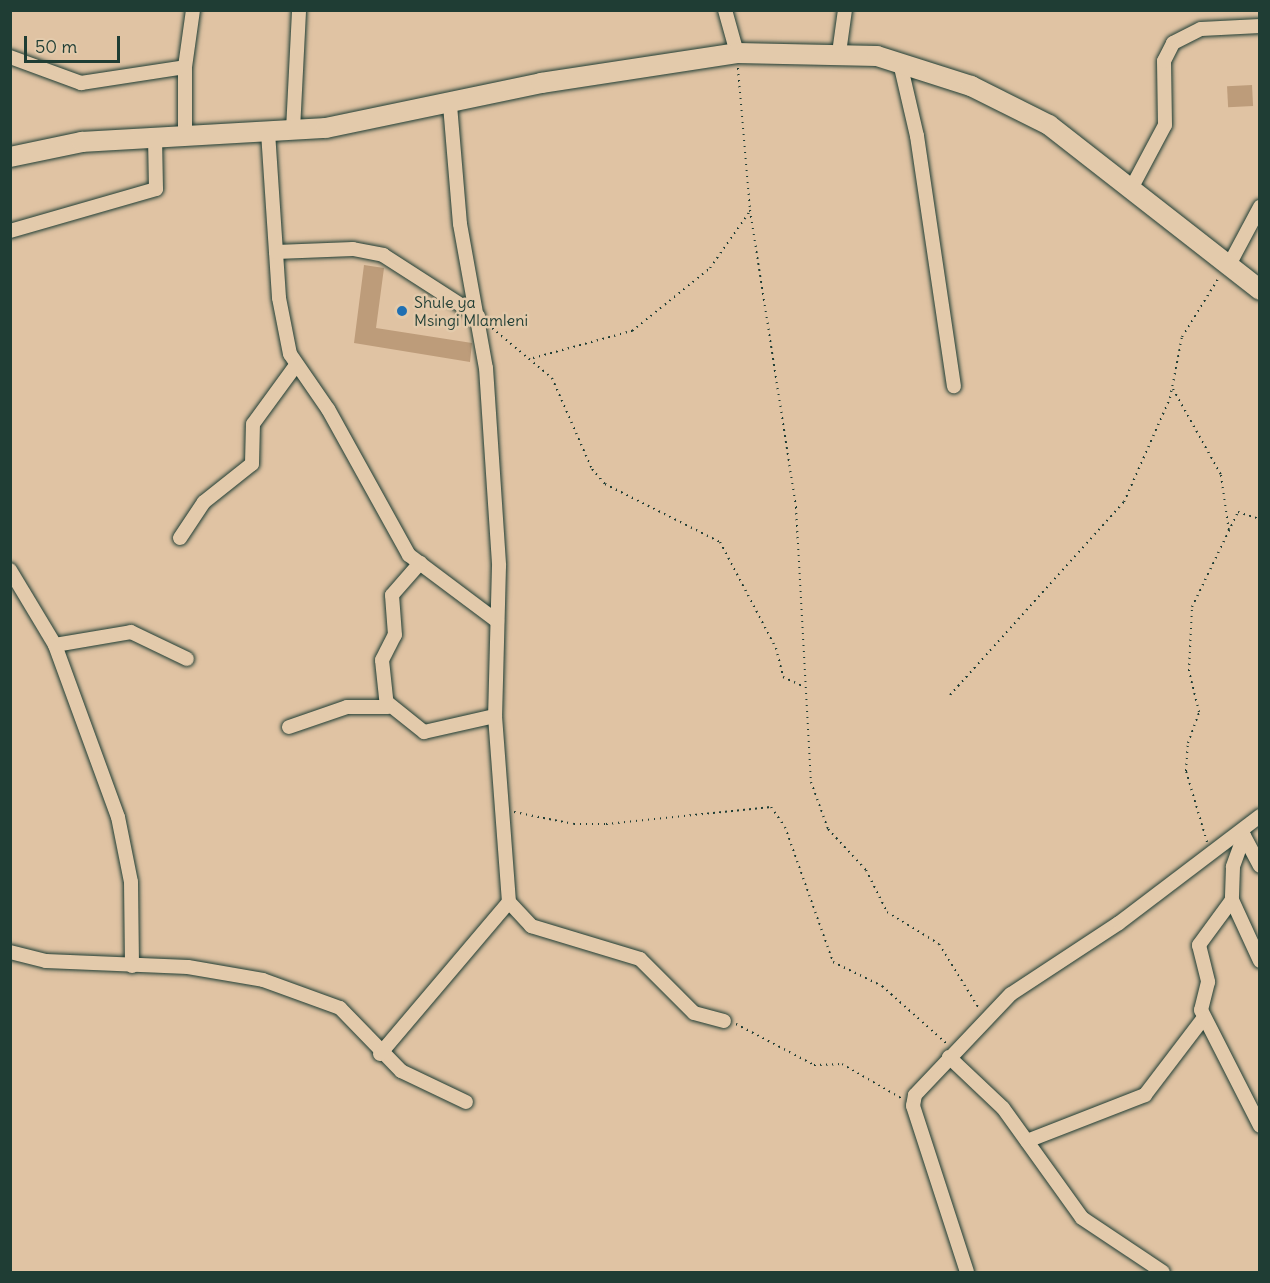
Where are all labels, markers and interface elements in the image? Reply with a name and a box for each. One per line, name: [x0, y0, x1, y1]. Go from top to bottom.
scale bar: [27, 24, 123, 62]
text: 50 m: [35, 35, 77, 58]
place label: Shule ya Msingi Mlamleni: [414, 292, 528, 330]
marker: Shule ya Msingi Mlamleni: [395, 304, 409, 318]

